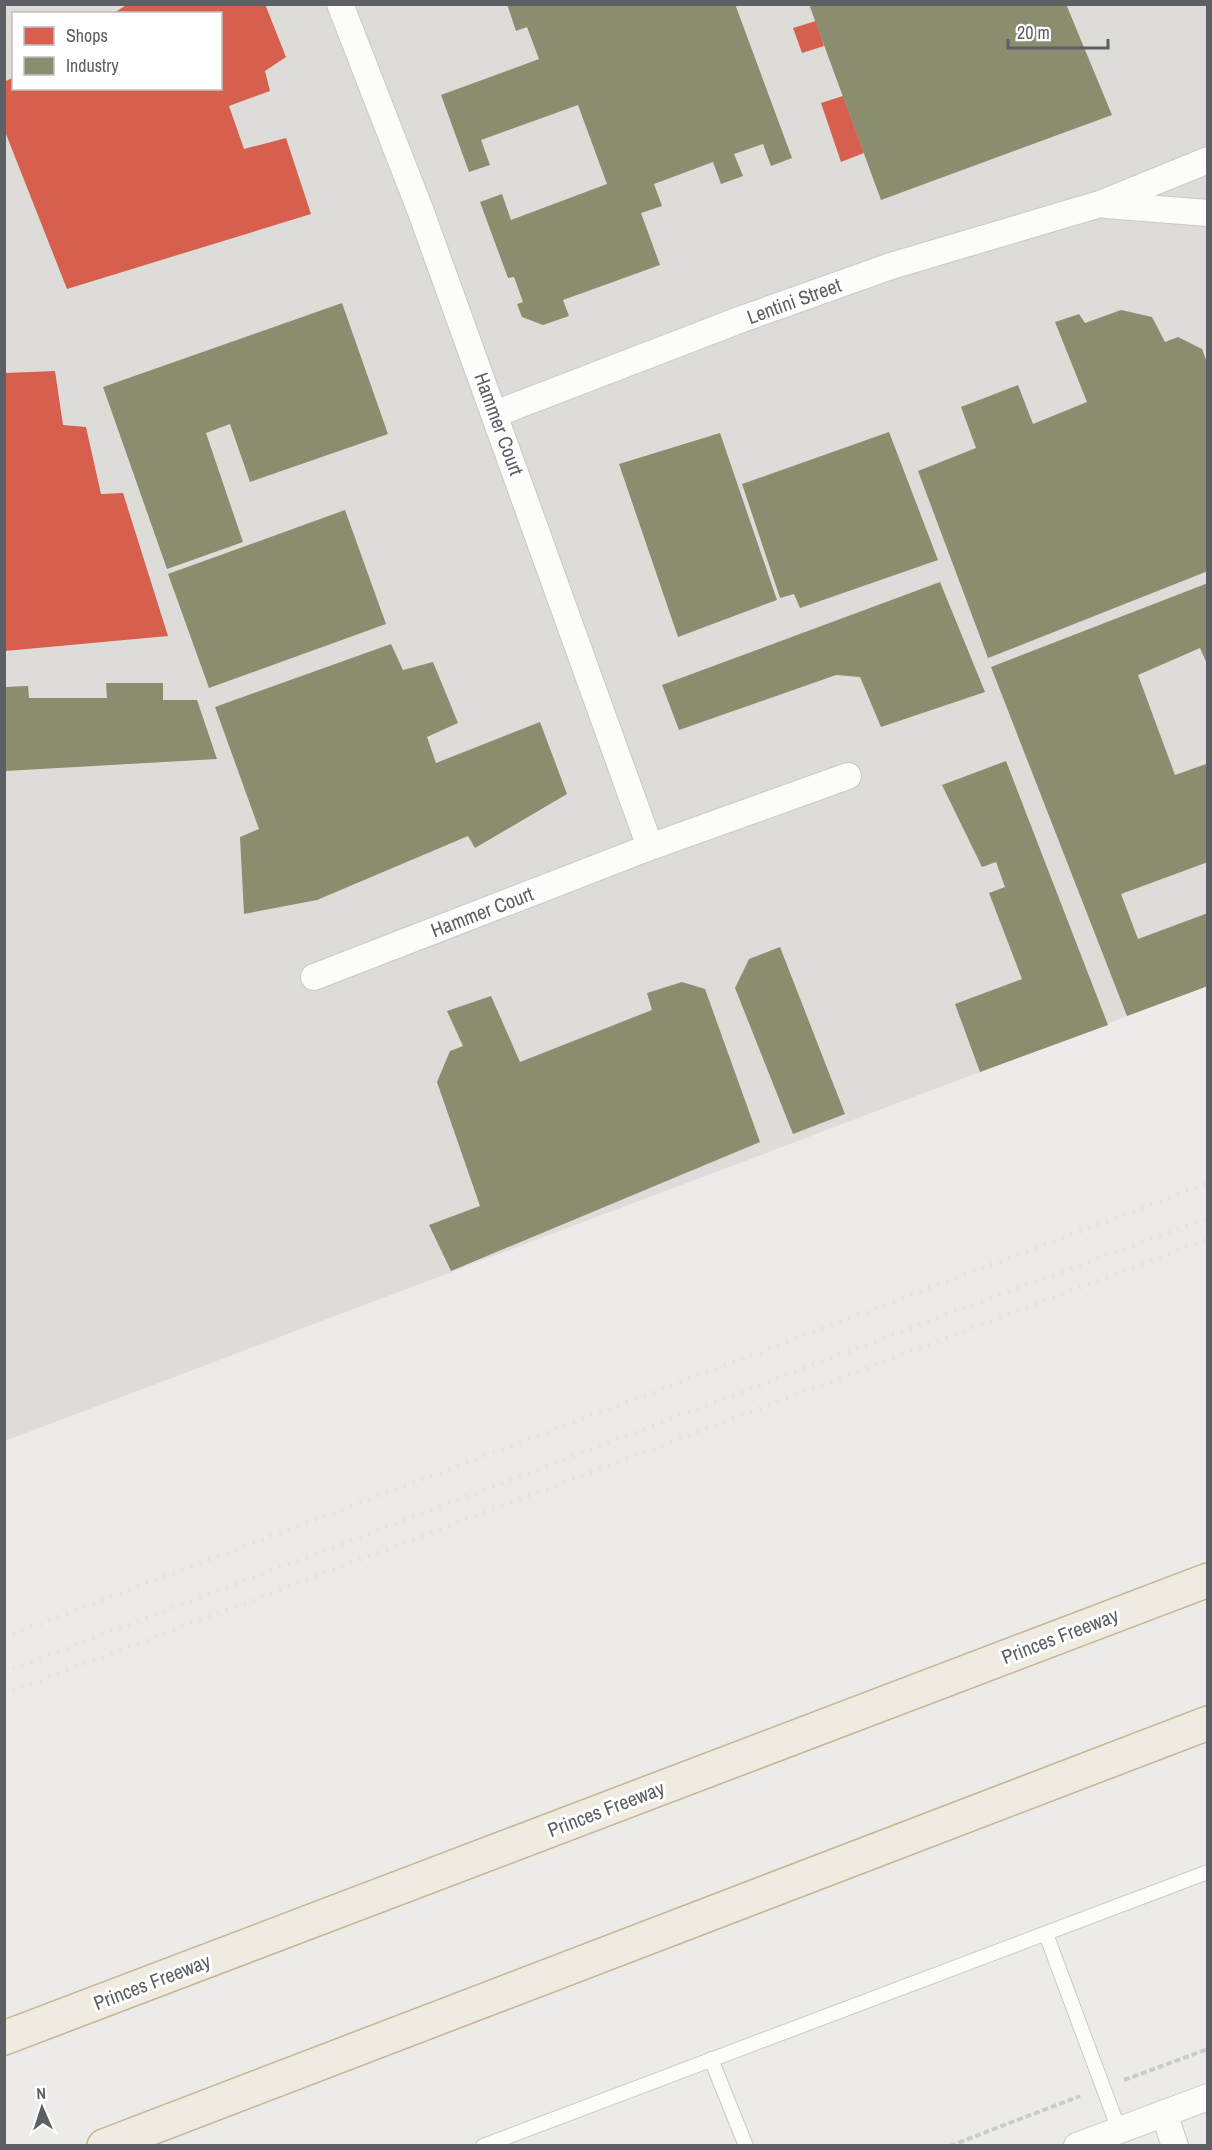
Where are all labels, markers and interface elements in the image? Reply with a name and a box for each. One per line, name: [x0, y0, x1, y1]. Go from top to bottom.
legend: [12, 12, 222, 90]
scale bar: [1008, 12, 1108, 50]
text: 20 m: [1017, 20, 1050, 45]
text: Shops: [66, 23, 108, 48]
text: Industry: [66, 53, 119, 78]
street label: Lentini Street: [743, 271, 845, 330]
street label: Hammer Court: [468, 369, 531, 479]
street label: Hammer Court: [427, 880, 537, 943]
street label: Princes Freeway: [998, 1601, 1123, 1670]
street label: Princes Freeway: [544, 1774, 669, 1843]
street label: Princes Freeway: [90, 1947, 215, 2016]
north arrow: [12, 2078, 72, 2138]
text: N: [36, 2082, 47, 2104]

